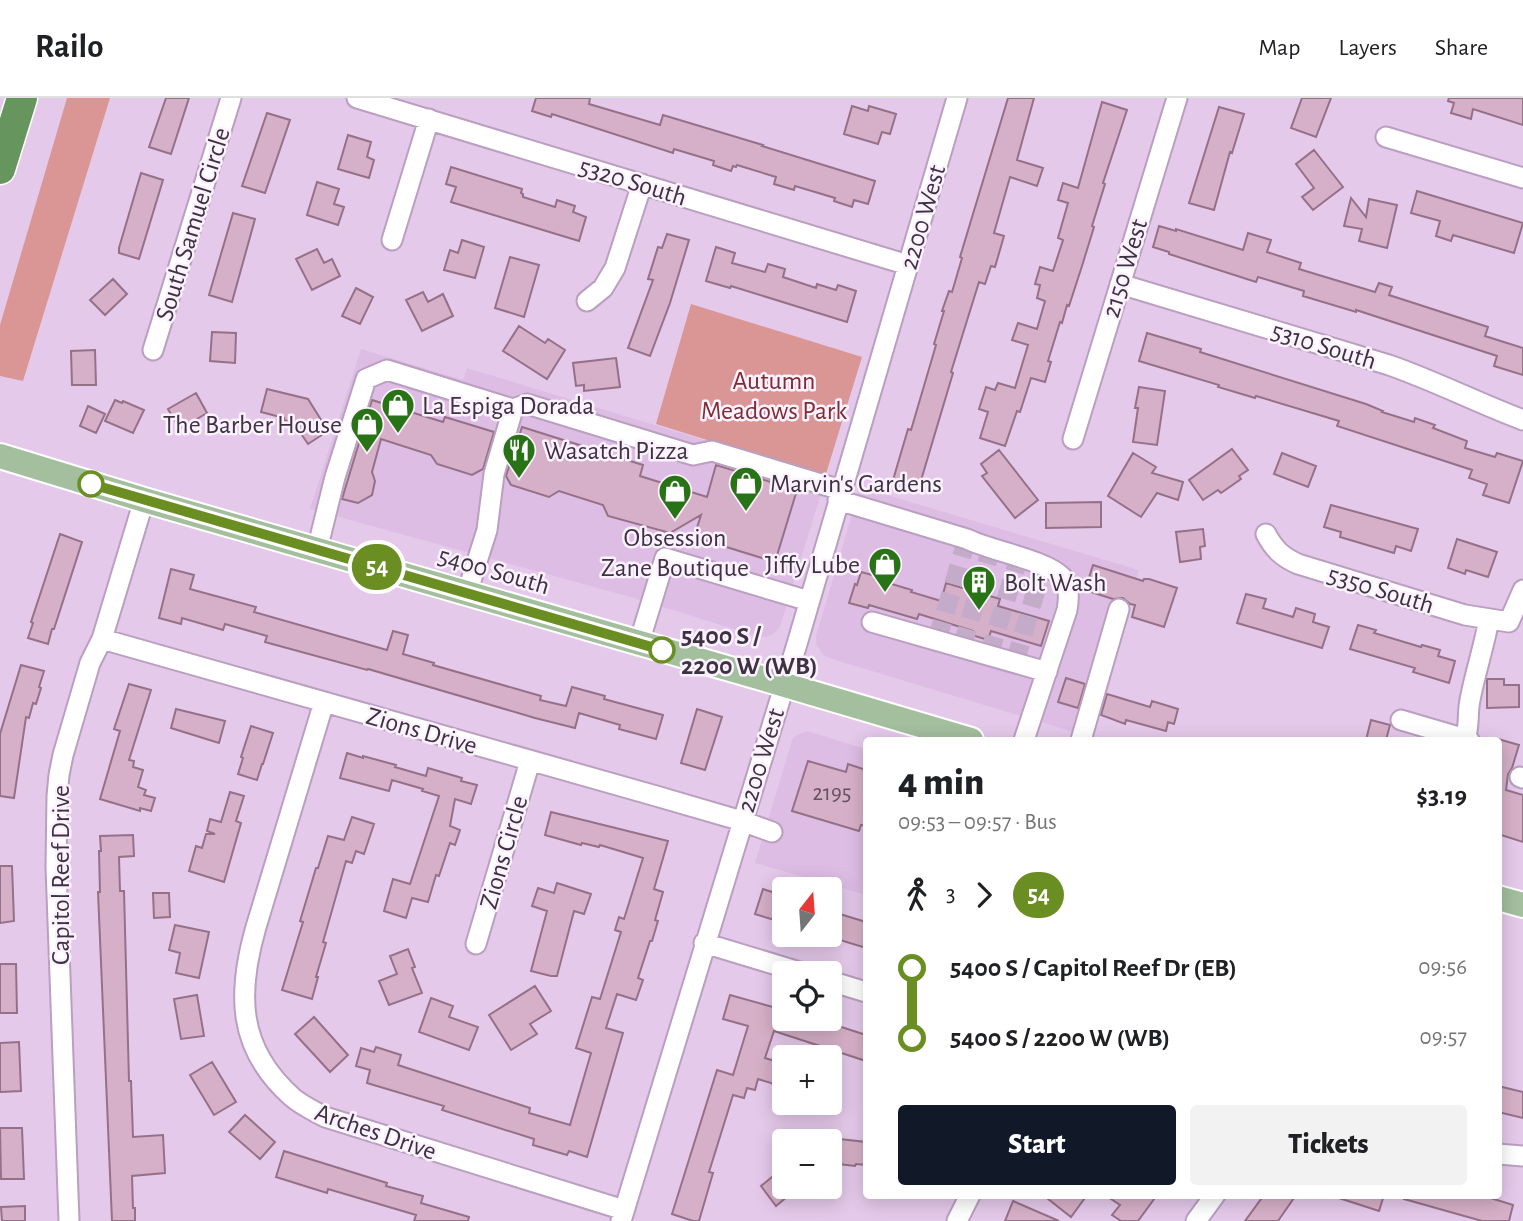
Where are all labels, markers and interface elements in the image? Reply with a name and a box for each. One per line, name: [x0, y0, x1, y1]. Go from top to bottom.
text: Railo: [35, 31, 104, 64]
text: Map: [1258, 36, 1300, 60]
text: Layers: [1338, 36, 1397, 60]
text: Share: [1435, 36, 1488, 60]
street label: South Samuel Circle: [151, 125, 235, 324]
street label: 5320 South: [576, 153, 690, 211]
street label: 2200 West: [896, 162, 950, 272]
street label: 2150 West: [1098, 216, 1152, 321]
street label: 5310 South: [1268, 318, 1379, 374]
park label: Autumn Meadows Park: [701, 368, 847, 424]
shop icon: La Espiga Dorada: [379, 386, 417, 435]
place label: La Espiga Dorada: [422, 393, 594, 419]
shop icon: The Barber House: [348, 405, 386, 454]
place label: The Barber House: [163, 412, 342, 438]
restaurant icon: Wasatch Pizza: [500, 431, 538, 480]
place label: Wasatch Pizza: [544, 438, 688, 464]
shop icon: Marvin's Gardens: [727, 464, 765, 513]
unlabelled marker: [78, 471, 104, 497]
place label: Marvin's Gardens: [770, 471, 942, 497]
shop icon: Obsession Zane Boutique: [656, 472, 694, 521]
place label: Obsession Zane Boutique: [601, 525, 749, 581]
street label: 5400 South: [435, 543, 552, 599]
line badge: 54: [346, 544, 408, 590]
shop icon: Jiffy Lube: [866, 545, 904, 594]
place label: Jiffy Lube: [765, 552, 860, 578]
text: 54: [366, 555, 388, 579]
street label: 5350 South: [1324, 561, 1437, 618]
building icon: Bolt Wash: [960, 563, 998, 612]
place label: Bolt Wash: [1004, 570, 1106, 596]
place label: 5400 S / 2200 W (WB): [681, 623, 818, 679]
marker: 5400 S / 2200 W (WB): [649, 637, 675, 663]
street label: Zions Drive: [363, 703, 480, 759]
street label: 2200 West: [733, 705, 789, 815]
text: 4 min: [898, 764, 984, 802]
house number: 2195: [813, 782, 851, 805]
text: $3.19: [1416, 783, 1467, 809]
street label: Capitol Reef Drive: [48, 785, 74, 965]
street label: Zions Circle: [475, 793, 533, 912]
text: 09:53 – 09:57 · Bus: [898, 811, 1057, 834]
icon: walk: [898, 876, 936, 914]
icon: forward: [965, 876, 1003, 914]
north arrow: [772, 877, 842, 947]
map controls: [772, 877, 842, 1199]
text: 3: [946, 883, 955, 906]
text: 54: [1027, 883, 1050, 907]
text: 5400 S / Capitol Reef Dr (EB): [950, 955, 1237, 981]
text: 09:56: [1418, 956, 1467, 979]
button: locate: [772, 961, 842, 1031]
text: 5400 S / 2200 W (WB): [950, 1025, 1170, 1051]
text: 09:57: [1420, 1026, 1467, 1049]
button: +: [772, 1045, 842, 1115]
street label: Arches Drive: [312, 1099, 440, 1165]
button: Start: [898, 1105, 1176, 1185]
button: Tickets: [1190, 1105, 1467, 1185]
button: −: [772, 1129, 842, 1199]

